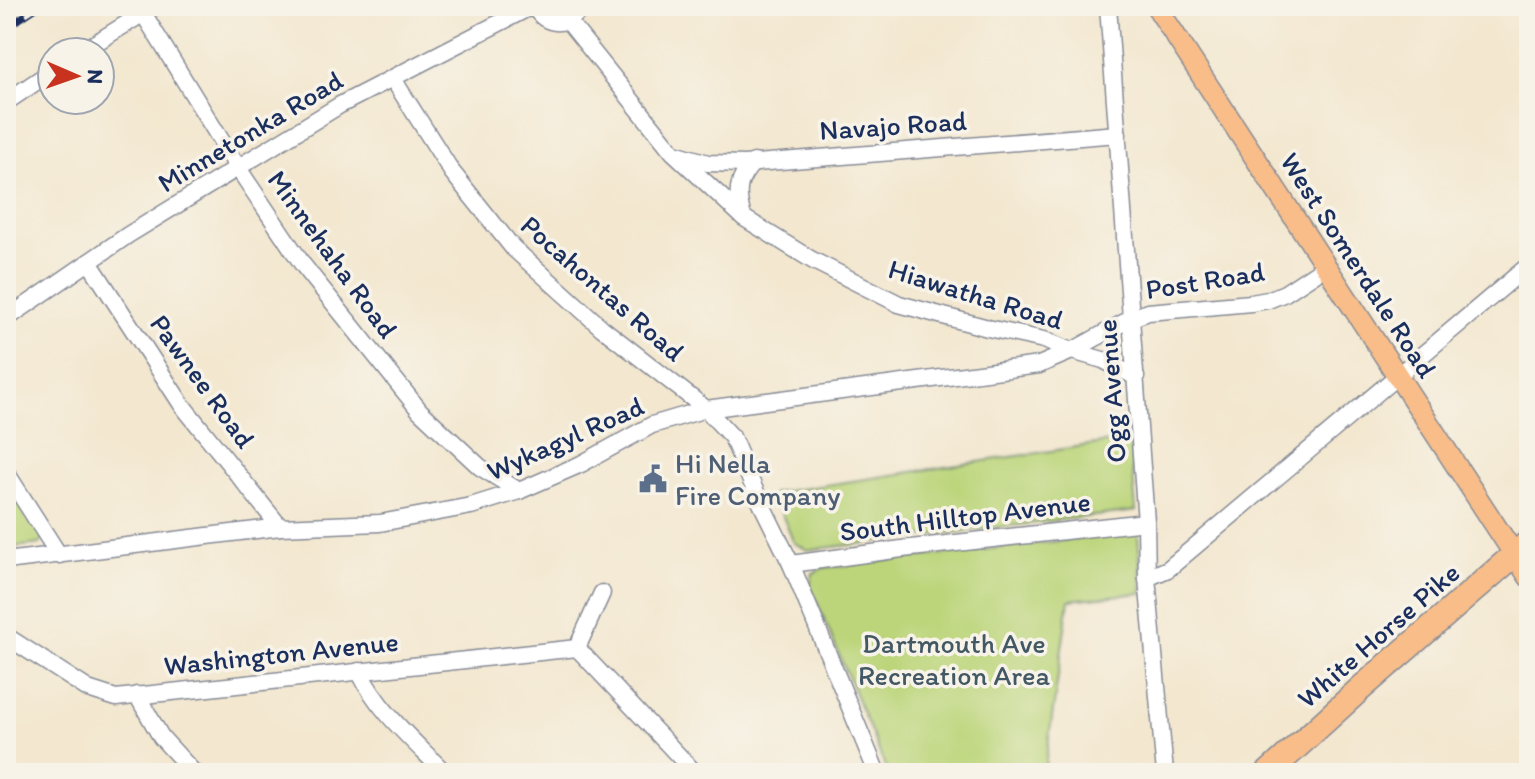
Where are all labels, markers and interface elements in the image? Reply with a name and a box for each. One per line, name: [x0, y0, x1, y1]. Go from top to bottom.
north arrow: [36, 36, 116, 116]
street label: Minnetonka Road: [151, 62, 349, 200]
text: N: [82, 69, 109, 85]
street label: Navajo Road: [818, 103, 968, 147]
street label: West Somerdale Road: [1273, 146, 1445, 385]
street label: Minnehaha Road: [261, 163, 405, 345]
street label: Pocahontas Road: [514, 208, 692, 368]
street label: Hiawatha Road: [884, 251, 1068, 337]
street label: Post Road: [1143, 254, 1267, 306]
street label: Pawnee Road: [143, 307, 263, 455]
street label: Ogg Avenue: [1089, 318, 1133, 464]
street label: Wykagyl Road: [481, 388, 649, 488]
place label: Hi Nella Fire Company: [675, 446, 840, 512]
public building icon: Hi Nella Fire Company: [638, 464, 668, 494]
street label: South Hilltop Avenue: [838, 484, 1092, 548]
street label: White Horse Pike: [1290, 555, 1466, 715]
street label: Washington Avenue: [162, 624, 400, 682]
park label: Dartmouth Ave Recreation Area: [858, 626, 1051, 692]

